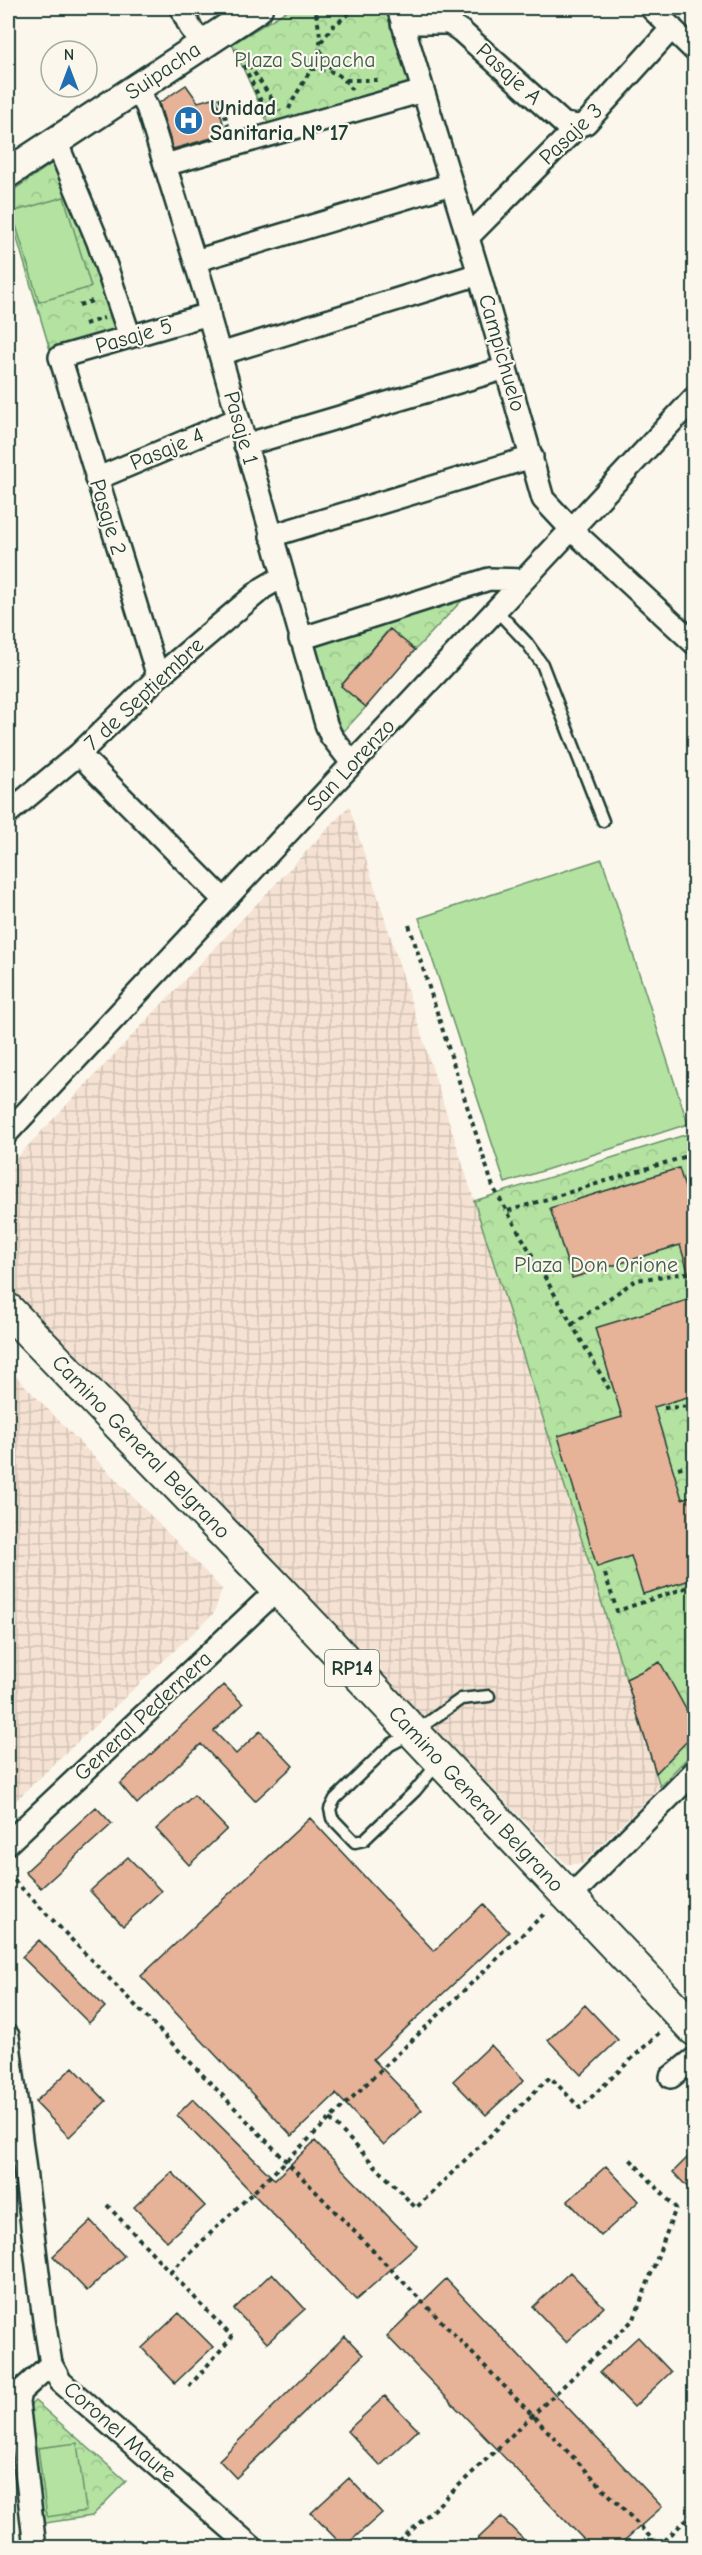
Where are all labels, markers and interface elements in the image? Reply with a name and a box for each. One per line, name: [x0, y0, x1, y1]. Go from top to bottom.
street label: Suipacha: [120, 36, 206, 106]
street label: Pasaje A: [471, 38, 547, 110]
north arrow: [39, 39, 99, 99]
text: N: [64, 46, 74, 64]
park label: Plaza Suipacha: [234, 47, 376, 73]
place label: Unidad Sanitaria N° 17: [210, 95, 348, 146]
street label: Pasaje 3: [534, 98, 608, 170]
hospital icon: Unidad Sanitaria N° 17: [173, 105, 205, 137]
street label: Campichuelo: [473, 291, 531, 415]
street label: Pasaje 5: [93, 313, 175, 359]
street label: Pasaje 1: [218, 388, 264, 468]
street label: Pasaje 4: [126, 422, 208, 476]
street label: Pasaje 2: [84, 476, 132, 558]
street label: 7 de Septiembre: [79, 632, 209, 756]
street label: San Lorenzo: [301, 713, 401, 817]
park label: Plaza Don Orione: [514, 1252, 678, 1278]
street label: Camino General Belgrano: [46, 1350, 236, 1544]
street label: General Pedernera: [69, 1646, 217, 1786]
road number: RP14: [325, 1650, 379, 1686]
street label: Camino General Belgrano: [383, 1700, 569, 1898]
street label: Coronel Maure: [58, 2376, 182, 2488]

